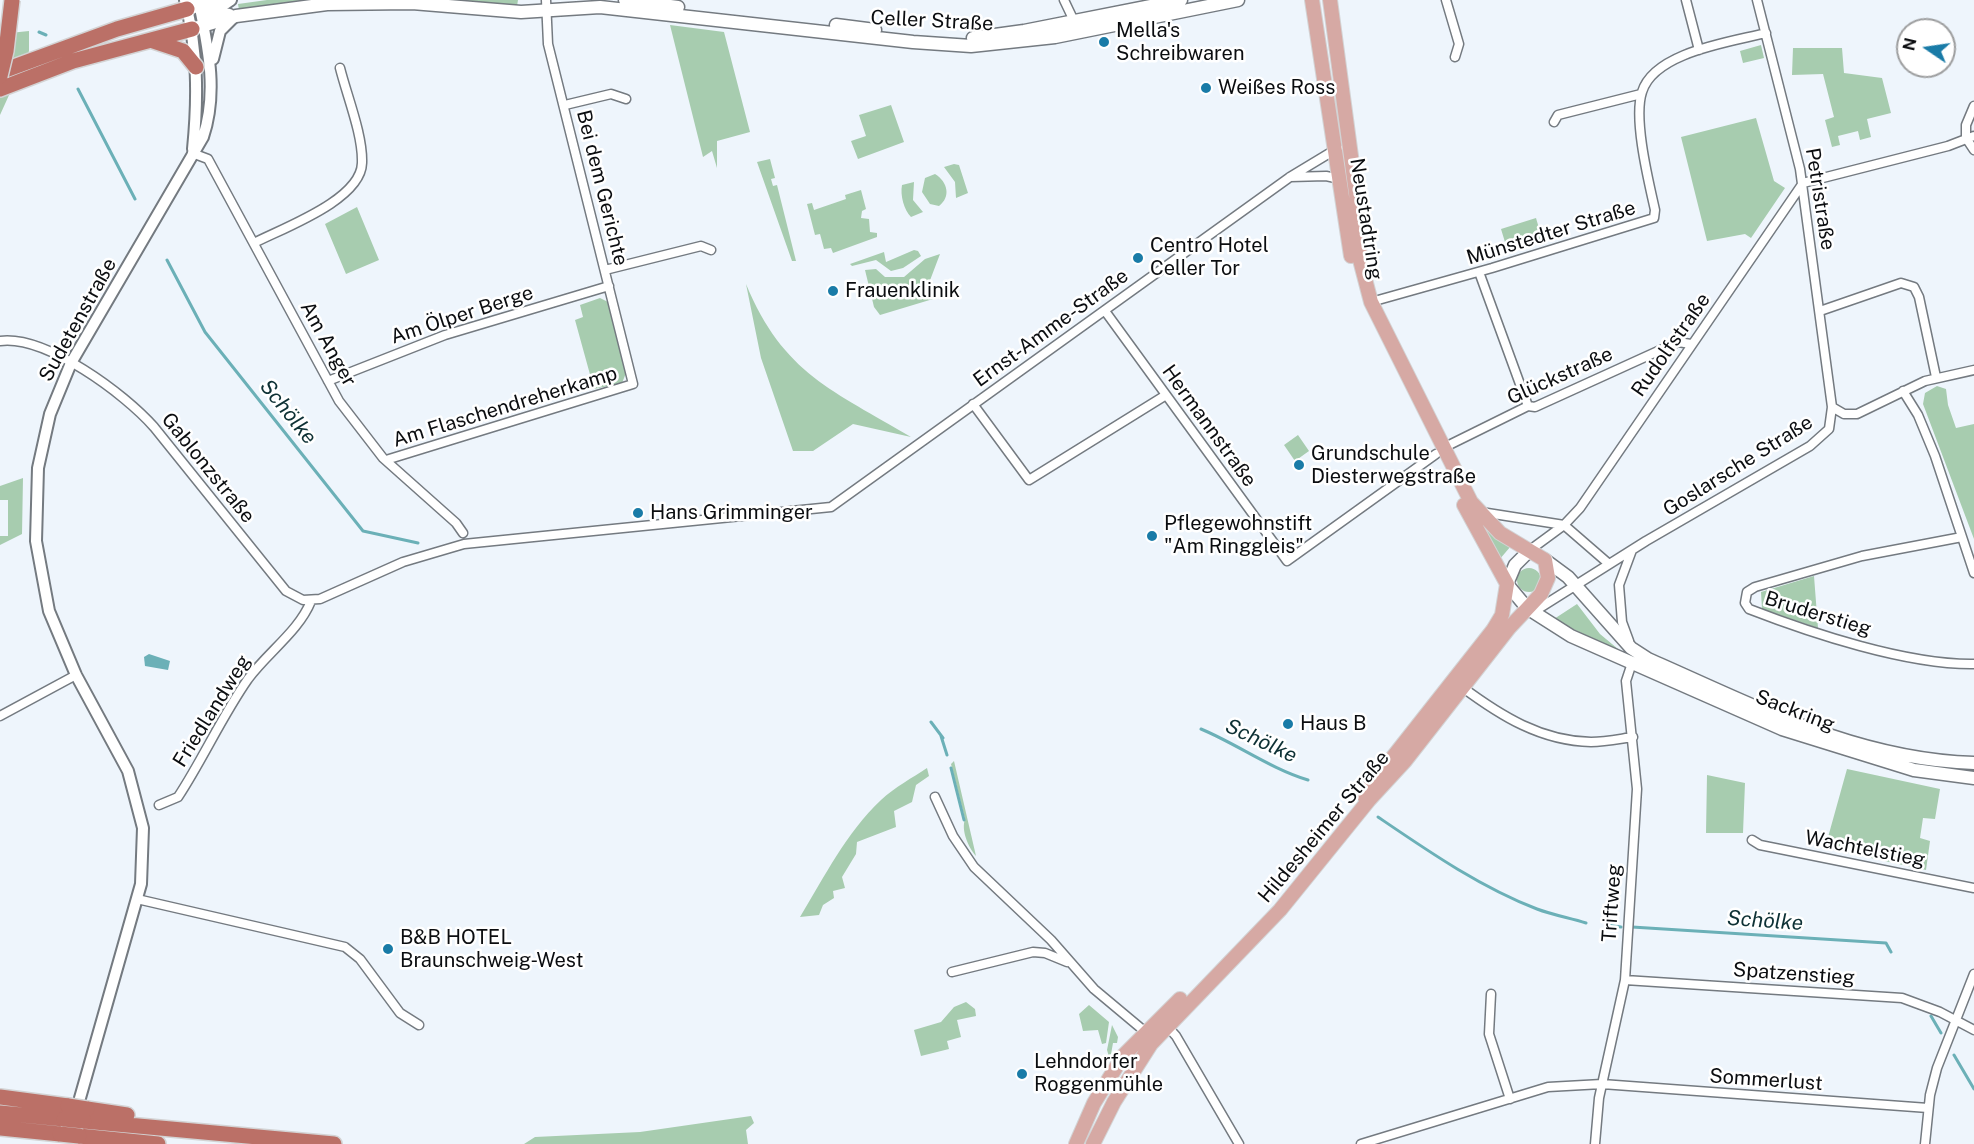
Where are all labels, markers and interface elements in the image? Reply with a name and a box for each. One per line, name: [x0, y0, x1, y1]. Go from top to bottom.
street label: Celler Straße: [870, 6, 994, 36]
north arrow: [1896, 18, 1956, 78]
place label: Mella's Schreibwaren: [1116, 19, 1244, 66]
marker: Mella's Schreibwaren: [1097, 35, 1111, 49]
text: N: [1899, 36, 1921, 53]
place label: Weißes Ross: [1218, 76, 1335, 100]
marker: Weißes Ross: [1199, 81, 1213, 95]
street label: Bei dem Gerichte: [571, 108, 633, 268]
street label: Petristraße: [1800, 146, 1840, 252]
street label: Neustadtring: [1345, 156, 1387, 282]
street label: Münstedter Straße: [1464, 196, 1638, 270]
place label: Centro Hotel Celler Tor: [1150, 234, 1269, 281]
marker: Centro Hotel Celler Tor: [1131, 251, 1145, 265]
street label: Sudetenstraße: [34, 254, 122, 386]
street label: Ernst-Amme-Straße: [969, 264, 1133, 392]
place label: Frauenklinik: [845, 279, 960, 303]
street label: Am Ölper Berge: [388, 281, 536, 349]
marker: Frauenklinik: [826, 284, 840, 298]
street label: Rudolfstraße: [1626, 289, 1716, 401]
street label: Am Anger: [295, 297, 361, 391]
street label: Glückstraße: [1503, 342, 1617, 410]
street label: Hermannstraße: [1157, 360, 1261, 492]
street label: Am Flaschendreherkamp: [390, 361, 620, 453]
water label: Schölke: [254, 374, 322, 450]
street label: Gablonzstraße: [156, 408, 260, 528]
street label: Goslarsche Straße: [1659, 410, 1817, 522]
place label: Grundschule Diesterwegstraße: [1311, 442, 1476, 489]
marker: Grundschule Diesterwegstraße: [1292, 458, 1306, 472]
place label: Hans Grimminger: [650, 501, 813, 525]
marker: Hans Grimminger: [631, 506, 645, 520]
place label: Pflegewohnstift "Am Ringgleis": [1164, 512, 1312, 559]
marker: Pflegewohnstift "Am Ringgleis": [1145, 529, 1159, 543]
street label: Bruderstieg: [1762, 586, 1874, 642]
street label: Friedlandweg: [168, 651, 256, 771]
street label: Sackring: [1752, 685, 1838, 737]
place label: Haus B: [1300, 712, 1366, 736]
water label: Schölke: [1221, 713, 1301, 769]
marker: Haus B: [1281, 717, 1295, 731]
street label: Hildesheimer Straße: [1253, 746, 1395, 908]
street label: Wachtelstieg: [1803, 826, 1927, 872]
street label: Triftweg: [1597, 863, 1627, 943]
water label: Schölke: [1726, 906, 1804, 936]
place label: B&B HOTEL Braunschweig-West: [400, 926, 584, 973]
marker: B&B HOTEL Braunschweig-West: [381, 942, 395, 956]
street label: Spatzenstieg: [1732, 958, 1856, 990]
place label: Lehndorfer Roggenmühle: [1034, 1050, 1163, 1097]
street label: Sommerlust: [1709, 1064, 1823, 1096]
marker: Lehndorfer Roggenmühle: [1015, 1067, 1029, 1081]

